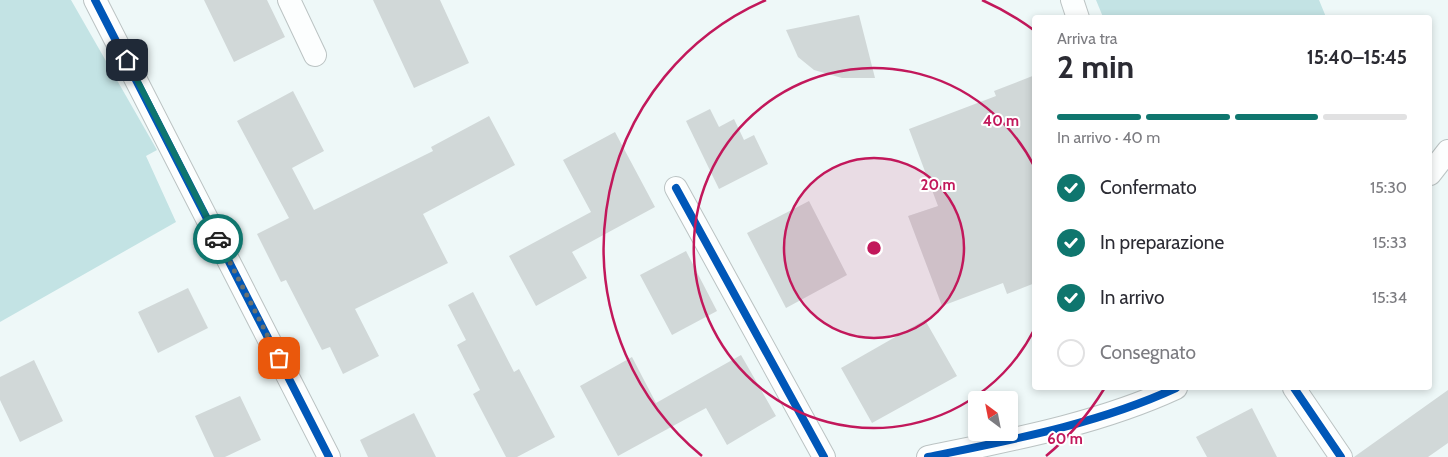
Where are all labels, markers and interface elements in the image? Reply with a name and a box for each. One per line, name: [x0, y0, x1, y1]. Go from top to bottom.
text: Arriva tra: [1057, 29, 1117, 48]
pin: [106, 39, 148, 81]
icon: home: [113, 46, 141, 74]
text: 15:40–15:45: [1307, 46, 1407, 69]
text: 2 min: [1057, 47, 1134, 86]
text: 40 m: [983, 112, 1019, 130]
text: In arrivo · 40 m: [1057, 128, 1160, 147]
icon: check: [1057, 174, 1085, 202]
text: 20 m: [921, 176, 955, 194]
text: Confermato: [1100, 176, 1197, 199]
text: 15:30: [1370, 178, 1407, 197]
courier: [193, 214, 243, 264]
icon: car: [204, 225, 232, 253]
icon: check: [1057, 229, 1085, 257]
text: In preparazione: [1100, 231, 1224, 254]
text: 15:33: [1372, 233, 1407, 252]
centre of rings: [865, 239, 883, 257]
icon: check: [1057, 284, 1085, 312]
text: In arrivo: [1100, 286, 1164, 309]
text: 15:34: [1372, 288, 1407, 307]
pin: [258, 337, 300, 379]
text: Consegnato: [1100, 341, 1196, 364]
icon: bag: [265, 344, 293, 372]
north arrow: [968, 391, 1018, 441]
map controls: [968, 391, 1018, 441]
text: 60 m: [1047, 430, 1083, 448]

